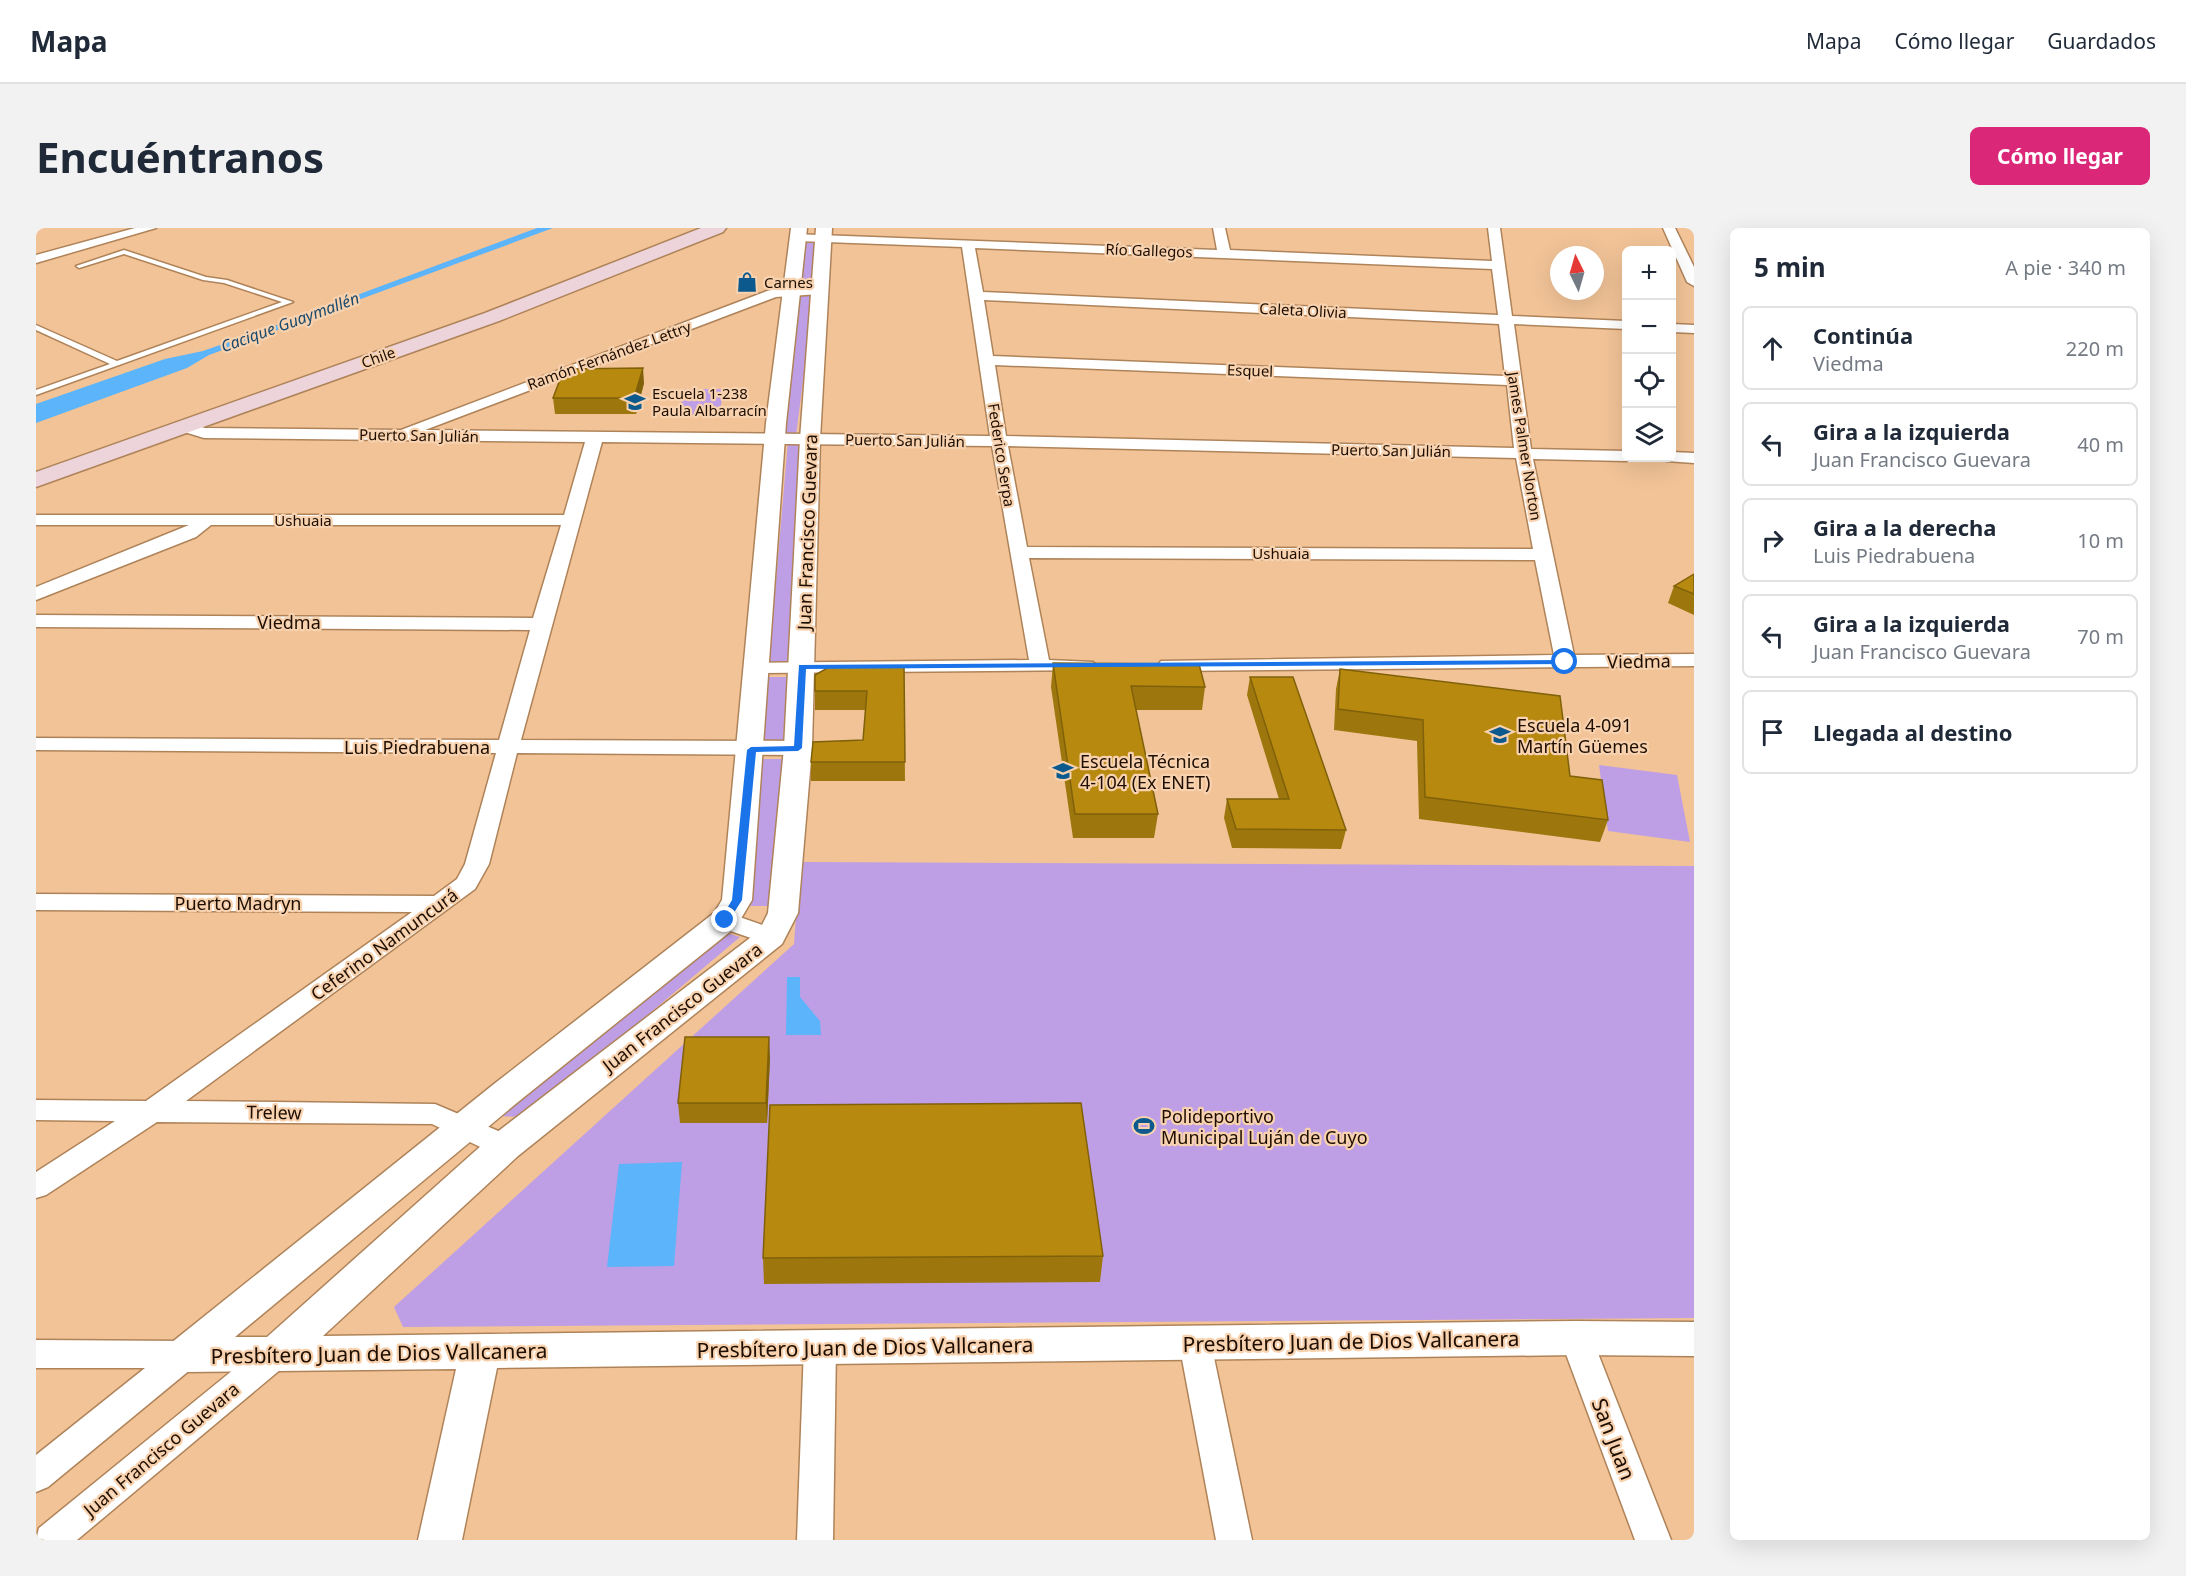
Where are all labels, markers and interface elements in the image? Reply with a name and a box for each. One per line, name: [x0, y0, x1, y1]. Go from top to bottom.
text: Mapa: [30, 22, 108, 60]
text: Mapa: [1806, 27, 1861, 55]
text: Cómo llegar: [1894, 27, 2014, 55]
text: Guardados: [2047, 27, 2156, 55]
button: Cómo llegar: [1970, 127, 2150, 185]
text: Encuéntranos: [36, 128, 324, 185]
street label: Río Gallegos: [1105, 238, 1193, 262]
north arrow: [1550, 246, 1604, 300]
map controls: [1622, 246, 1676, 462]
button: +: [1622, 246, 1676, 300]
text: 5 min: [1754, 249, 1826, 285]
text: A pie · 340 m: [2005, 254, 2126, 281]
shop icon: Carnes: [735, 270, 759, 294]
place label: Carnes: [764, 272, 813, 292]
water label: Cacique Guaymallén: [218, 287, 362, 357]
street label: Caleta Olivia: [1259, 298, 1347, 322]
button: −: [1622, 300, 1676, 354]
street label: Ramón Fernández Lettry: [524, 316, 694, 394]
text: Continúa: [1813, 320, 1913, 350]
icon: ahead: [1756, 332, 1789, 365]
text: 220 m: [2066, 335, 2124, 362]
street label: Chile: [358, 342, 398, 372]
text: Viedma: [1813, 350, 1884, 377]
button: locate: [1622, 354, 1676, 408]
street label: Esquel: [1226, 359, 1274, 381]
street label: James Palmer Norton: [1503, 368, 1547, 522]
place label: Escuela 1-238 Paula Albarracín: [652, 383, 767, 420]
school or university icon: Escuela 1-238 Paula Albarracín: [623, 390, 647, 414]
street label: Federico Serpa: [984, 402, 1020, 508]
button: layers: [1622, 408, 1676, 462]
text: Gira a la izquierda: [1813, 416, 2010, 446]
street label: Puerto San Julián: [359, 424, 479, 446]
icon: left: [1756, 428, 1789, 461]
street label: Puerto San Julián: [845, 429, 965, 451]
text: 40 m: [2077, 431, 2124, 458]
street label: Juan Francisco Guevara: [792, 434, 822, 632]
street label: Puerto San Julián: [1331, 439, 1451, 461]
text: Juan Francisco Guevara: [1813, 446, 2031, 473]
street label: Ushuaia: [274, 510, 332, 530]
text: Gira a la derecha: [1813, 512, 1997, 542]
icon: right: [1756, 524, 1789, 557]
text: 10 m: [2077, 527, 2124, 554]
text: Luis Piedrabuena: [1813, 542, 1975, 569]
street label: Ushuaia: [1252, 543, 1310, 563]
text: Gira a la izquierda: [1813, 608, 2010, 638]
street label: Viedma: [257, 610, 321, 634]
icon: left: [1756, 620, 1789, 653]
text: 70 m: [2077, 623, 2124, 650]
text: Juan Francisco Guevara: [1813, 638, 2031, 665]
route start: [1551, 648, 1577, 674]
street label: Viedma: [1607, 648, 1671, 674]
place label: Escuela 4-091 Martín Güemes: [1517, 713, 1648, 758]
icon: arrive: [1756, 716, 1789, 749]
text: Llegada al destino: [1813, 717, 2013, 747]
school or university icon: Escuela 4-091 Martín Güemes: [1488, 723, 1512, 747]
street label: Luis Piedrabuena: [344, 735, 490, 759]
place label: Escuela Técnica 4-104 (Ex ENET): [1080, 749, 1210, 794]
school or university icon: Escuela Técnica 4-104 (Ex ENET): [1051, 759, 1075, 783]
street label: Ceferino Namuncurá: [306, 882, 462, 1006]
street label: Puerto Madryn: [175, 891, 301, 915]
route end: [711, 906, 737, 932]
street label: Juan Francisco Guevara: [596, 937, 767, 1078]
street label: Trelew: [246, 1100, 302, 1124]
place label: Polideportivo Municipal Luján de Cuyo: [1161, 1104, 1368, 1149]
sports icon: Polideportivo Municipal Luján de Cuyo: [1132, 1114, 1156, 1138]
street label: Presbítero Juan de Dios Vallcanera: [1182, 1324, 1520, 1358]
street label: Presbítero Juan de Dios Vallcanera: [696, 1330, 1034, 1364]
street label: Presbítero Juan de Dios Vallcanera: [210, 1336, 548, 1370]
street label: Juan Francisco Guevara: [77, 1377, 244, 1523]
street label: San Juan: [1586, 1394, 1642, 1484]

